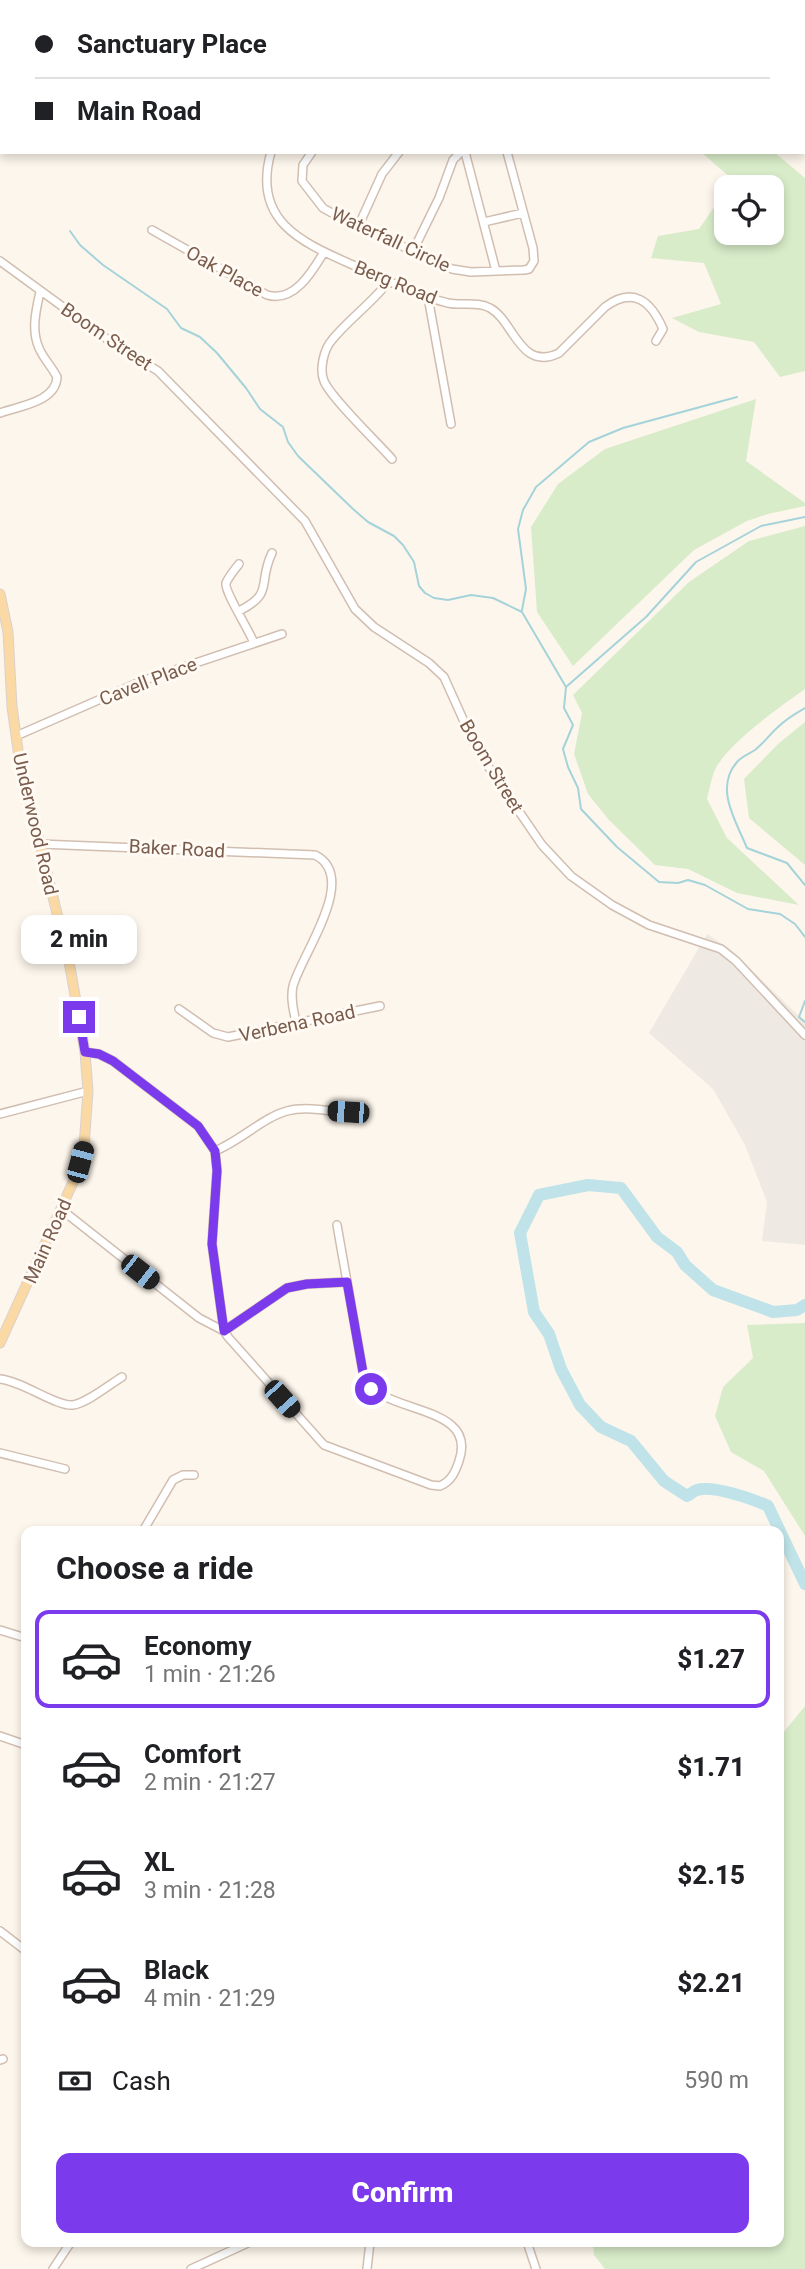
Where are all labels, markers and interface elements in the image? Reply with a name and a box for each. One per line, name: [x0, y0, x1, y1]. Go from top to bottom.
text: Sanctuary Place: [77, 29, 267, 59]
text: Main Road: [77, 96, 201, 126]
map controls: [714, 175, 784, 245]
button: locate: [714, 175, 784, 245]
street label: Waterfall Circle: [328, 202, 454, 277]
street label: Oak Place: [182, 241, 267, 302]
street label: Berg Road: [351, 255, 441, 309]
street label: Boom Street: [57, 298, 157, 375]
street label: Cavell Place: [96, 652, 200, 711]
street label: Boom Street: [455, 715, 528, 817]
street label: Underwood Road: [8, 751, 63, 897]
street label: Baker Road: [128, 834, 226, 863]
callout: 2 min: [21, 916, 137, 964]
text: 2 min: [50, 926, 108, 953]
street label: Verbena Road: [237, 1000, 357, 1047]
route end: [63, 1001, 95, 1033]
car: [327, 1100, 370, 1124]
car: [65, 1139, 96, 1185]
street label: Main Road: [19, 1195, 76, 1287]
car: [117, 1251, 164, 1293]
route start: [355, 1373, 387, 1405]
car: [261, 1376, 304, 1422]
text: Choose a ride: [56, 1549, 253, 1587]
icon: car: [60, 1628, 123, 1691]
text: Economy: [144, 1631, 251, 1661]
text: $1.27: [677, 1644, 745, 1674]
text: 1 min · 21:26: [144, 1661, 276, 1688]
icon: car: [60, 1736, 123, 1799]
text: Comfort: [144, 1739, 241, 1769]
text: $1.71: [677, 1752, 745, 1782]
text: 2 min · 21:27: [144, 1769, 276, 1796]
icon: car: [60, 1844, 123, 1907]
text: XL: [144, 1847, 175, 1877]
text: $2.15: [677, 1860, 745, 1890]
text: 3 min · 21:28: [144, 1877, 276, 1904]
icon: car: [60, 1952, 123, 2015]
text: Black: [144, 1955, 209, 1985]
text: $2.21: [677, 1968, 745, 1998]
text: 4 min · 21:29: [144, 1985, 276, 2012]
icon: cash: [56, 2062, 94, 2100]
text: Cash: [112, 2066, 171, 2096]
text: 590 m: [684, 2067, 749, 2094]
button: Confirm: [56, 2153, 749, 2233]

